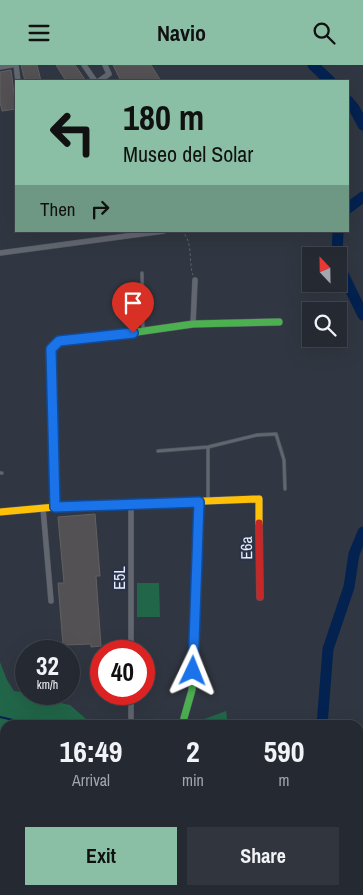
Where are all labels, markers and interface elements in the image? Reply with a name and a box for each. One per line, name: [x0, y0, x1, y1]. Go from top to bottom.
text: Navio: [157, 18, 206, 48]
icon: menu: [25, 19, 53, 47]
icon: search: [310, 19, 338, 47]
text: 180 m: [123, 94, 204, 141]
icon: left: [40, 100, 105, 165]
text: Museo del Solar: [123, 139, 253, 169]
icon: right: [86, 195, 114, 223]
text: Then: [40, 196, 76, 222]
north arrow: [302, 247, 348, 293]
map controls: [302, 247, 347, 347]
pin: [112, 282, 154, 333]
icon: arrive: [119, 289, 147, 317]
button: search: [302, 302, 347, 347]
street label: E6a: [235, 535, 257, 560]
street label: E5L: [108, 566, 130, 590]
speed limit sign: 40: [90, 640, 155, 705]
position arrow: [166, 644, 218, 696]
text: 32: [36, 649, 59, 683]
text: km/h: [37, 677, 58, 693]
text: 16:49: [60, 731, 122, 771]
text: 2: [186, 731, 200, 771]
text: 590: [263, 731, 304, 771]
text: Arrival: [72, 769, 110, 791]
text: min: [182, 769, 204, 791]
text: m: [278, 769, 289, 791]
button: Exit: [25, 827, 177, 885]
button: Share: [187, 827, 339, 885]

